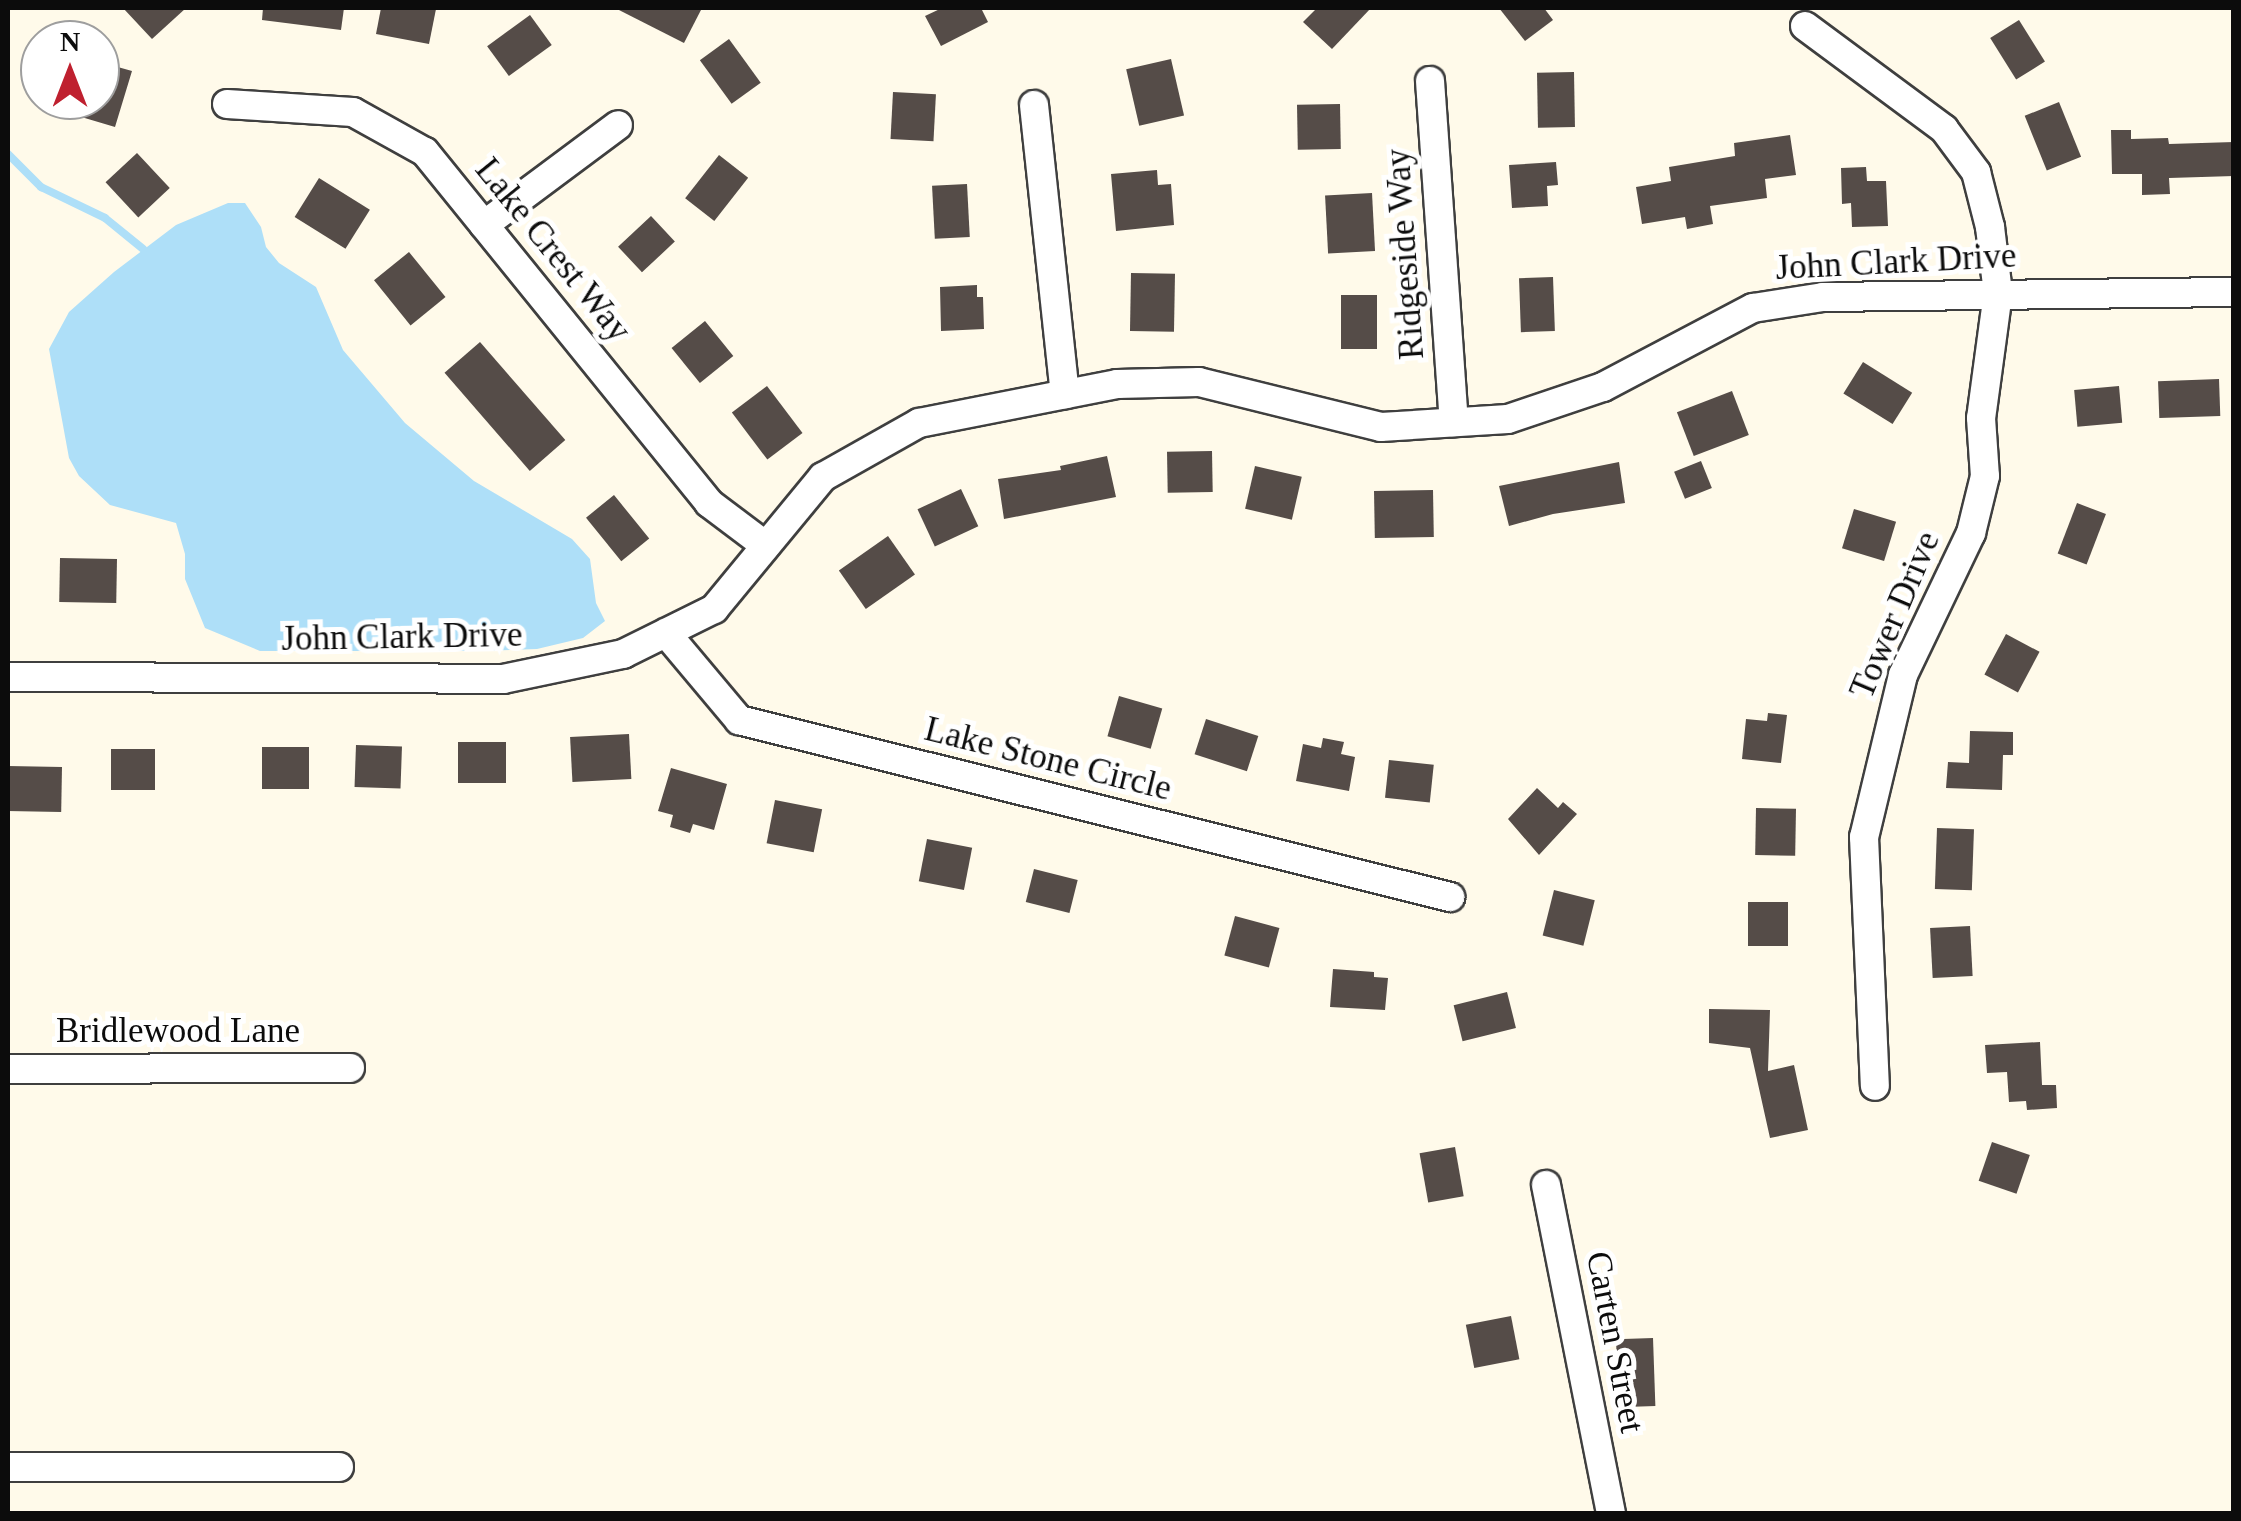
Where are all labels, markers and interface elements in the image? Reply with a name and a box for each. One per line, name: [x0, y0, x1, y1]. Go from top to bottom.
north arrow: [20, 20, 120, 120]
text: N: [60, 26, 80, 57]
street label: Ridgeside Way: [1377, 147, 1433, 361]
street label: Lake Crest Way: [466, 150, 640, 350]
street label: John Clark Drive: [1775, 235, 2017, 289]
street label: Tower Drive: [1841, 525, 1949, 705]
street label: John Clark Drive: [281, 614, 523, 660]
street label: Lake Stone Circle: [920, 708, 1176, 810]
street label: Bridlewood Lane: [56, 1010, 300, 1052]
street label: Carten Street: [1577, 1248, 1653, 1436]

